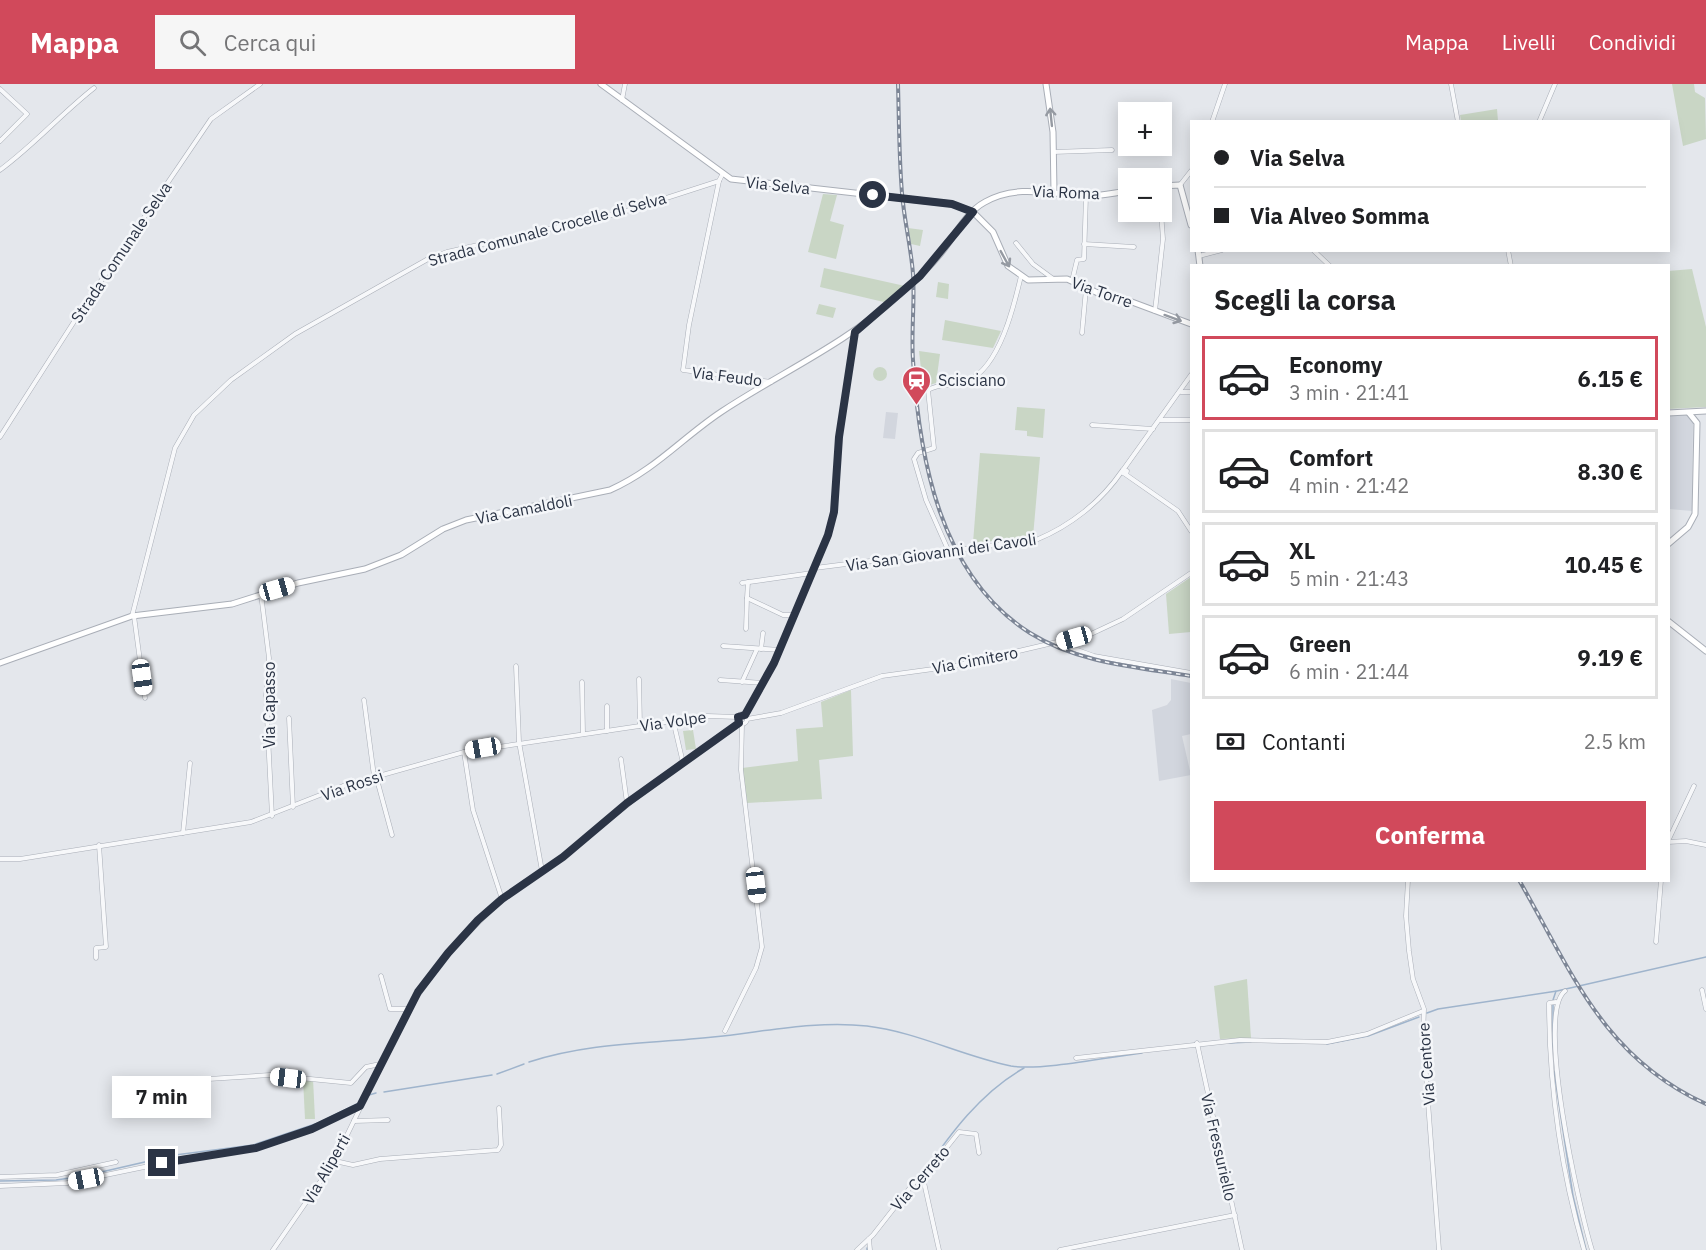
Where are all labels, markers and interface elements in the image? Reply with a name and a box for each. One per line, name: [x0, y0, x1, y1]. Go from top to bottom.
search box: [155, 15, 575, 69]
text: Mappa: [30, 24, 119, 61]
icon: search: [176, 26, 209, 59]
text: Cerca qui: [224, 28, 316, 57]
text: Mappa: [1405, 28, 1469, 56]
text: Livelli: [1502, 28, 1556, 56]
text: Condividi: [1589, 28, 1676, 56]
map controls: [1118, 102, 1172, 222]
button: +: [1118, 102, 1172, 156]
one-way arrow: [1046, 107, 1057, 127]
text: Via Selva: [1250, 143, 1345, 172]
button: −: [1118, 168, 1172, 222]
street label: Via Selva: [745, 172, 812, 198]
street label: Strada Comunale Selva: [66, 177, 176, 326]
route start: [859, 181, 886, 208]
street label: Via Roma: [1032, 181, 1101, 203]
street label: Strada Comunale Crocelle di Selva: [426, 187, 669, 270]
text: Via Alveo Somma: [1250, 201, 1430, 230]
one-way arrow: [999, 250, 1011, 267]
street label: Via Torre: [1069, 272, 1136, 312]
text: Scegli la corsa: [1214, 282, 1396, 317]
one-way arrow: [1163, 313, 1182, 324]
text: Economy: [1289, 350, 1383, 379]
icon: car: [1217, 351, 1271, 405]
street label: Via Feudo: [691, 362, 763, 390]
station icon: Scisciano: [901, 364, 933, 406]
text: 6.15 €: [1578, 364, 1643, 393]
place label: Scisciano: [938, 370, 1006, 390]
text: 3 min · 21:41: [1289, 379, 1409, 406]
text: Comfort: [1289, 443, 1373, 472]
icon: car: [1217, 444, 1271, 498]
text: 8.30 €: [1578, 457, 1643, 486]
text: 4 min · 21:42: [1289, 472, 1409, 499]
street label: Via Camaldoli: [474, 490, 574, 528]
street label: Via San Giovanni dei Cavoli: [844, 529, 1038, 575]
text: XL: [1289, 536, 1315, 565]
icon: car: [1217, 537, 1271, 591]
text: 10.45 €: [1564, 550, 1643, 579]
text: 5 min · 21:43: [1289, 565, 1409, 592]
car: [257, 575, 297, 603]
car: [1054, 624, 1094, 652]
text: Green: [1289, 629, 1351, 658]
icon: car: [1217, 630, 1271, 684]
street label: Via Cimitero: [930, 642, 1020, 678]
text: 9.19 €: [1578, 643, 1643, 672]
car: [131, 658, 153, 696]
text: 6 min · 21:44: [1289, 658, 1409, 685]
street label: Via Capasso: [259, 662, 279, 748]
street label: Via Volpe: [639, 706, 708, 736]
icon: cash: [1214, 725, 1247, 758]
text: Contanti: [1262, 727, 1346, 756]
text: 2.5 km: [1584, 728, 1646, 755]
car: [464, 736, 502, 760]
street label: Via Rossi: [318, 765, 386, 805]
button: Conferma: [1214, 801, 1646, 870]
car: [745, 866, 767, 904]
street label: Via Centore: [1413, 1022, 1439, 1106]
car: [269, 1067, 307, 1089]
callout: 7 min: [112, 1076, 212, 1118]
text: 7 min: [135, 1083, 188, 1110]
street label: Via Fressuriello: [1197, 1091, 1241, 1203]
street label: Via Aliperti: [298, 1130, 354, 1208]
street label: Via Cerreto: [886, 1141, 954, 1215]
route end: [148, 1149, 175, 1176]
car: [67, 1167, 105, 1191]

